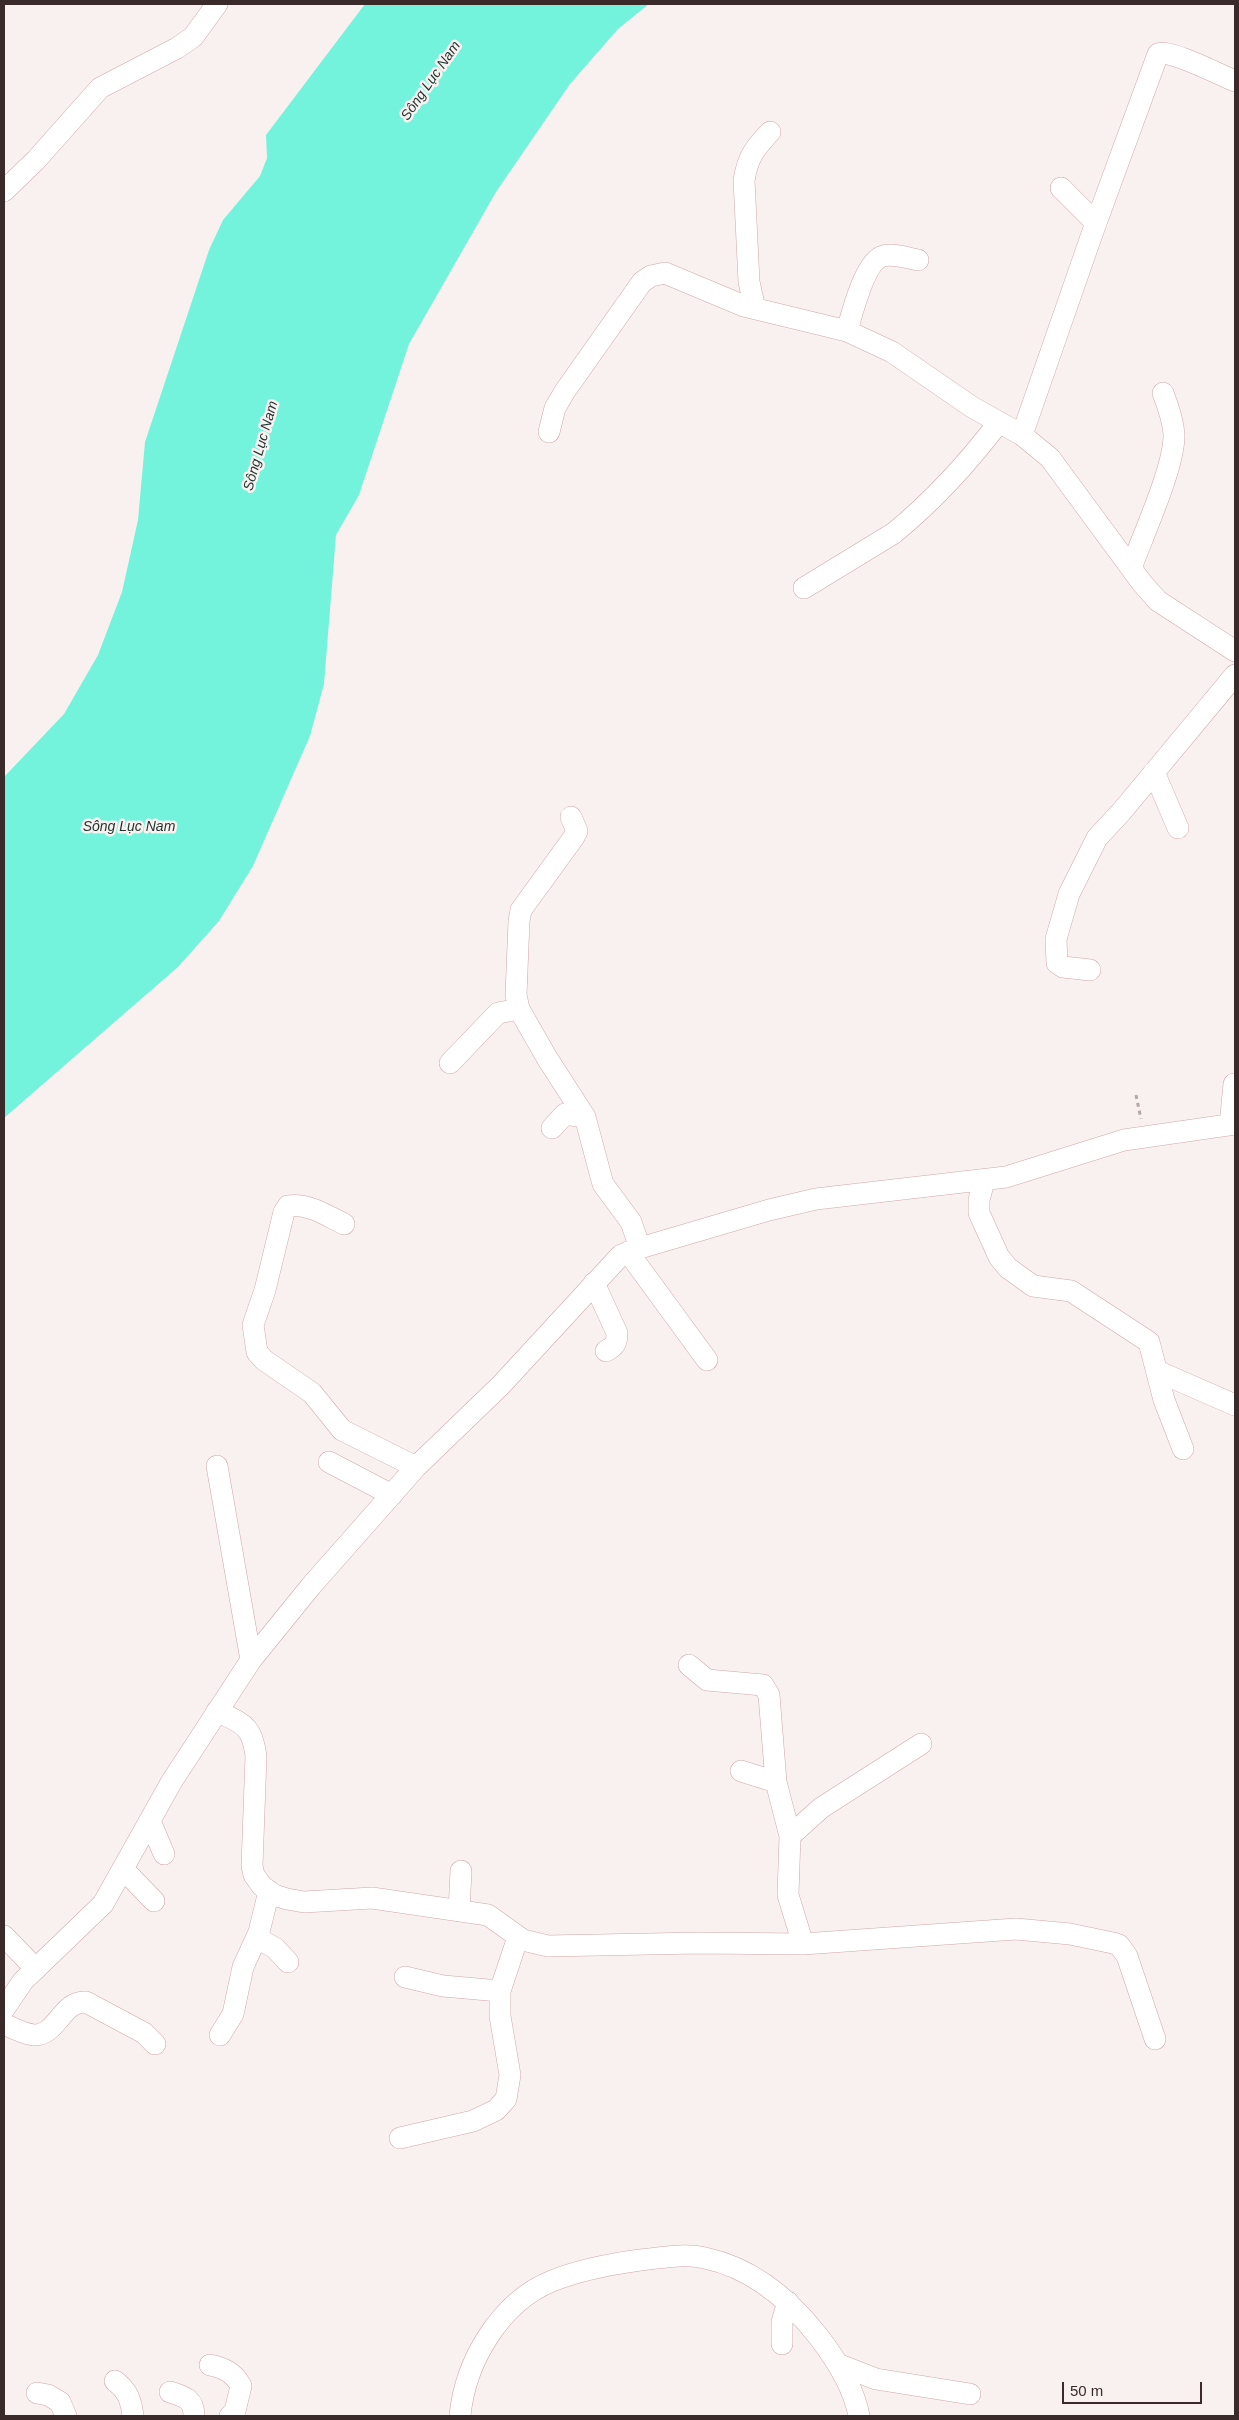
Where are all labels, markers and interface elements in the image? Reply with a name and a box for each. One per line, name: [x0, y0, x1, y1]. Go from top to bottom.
water label: Sông Lục Nam: [398, 38, 464, 124]
water label: Sông Lục Nam: [240, 399, 282, 493]
water label: Sông Lục Nam: [83, 819, 175, 835]
scale bar: [1064, 2372, 1204, 2404]
text: 50 m: [1070, 2382, 1103, 2399]

